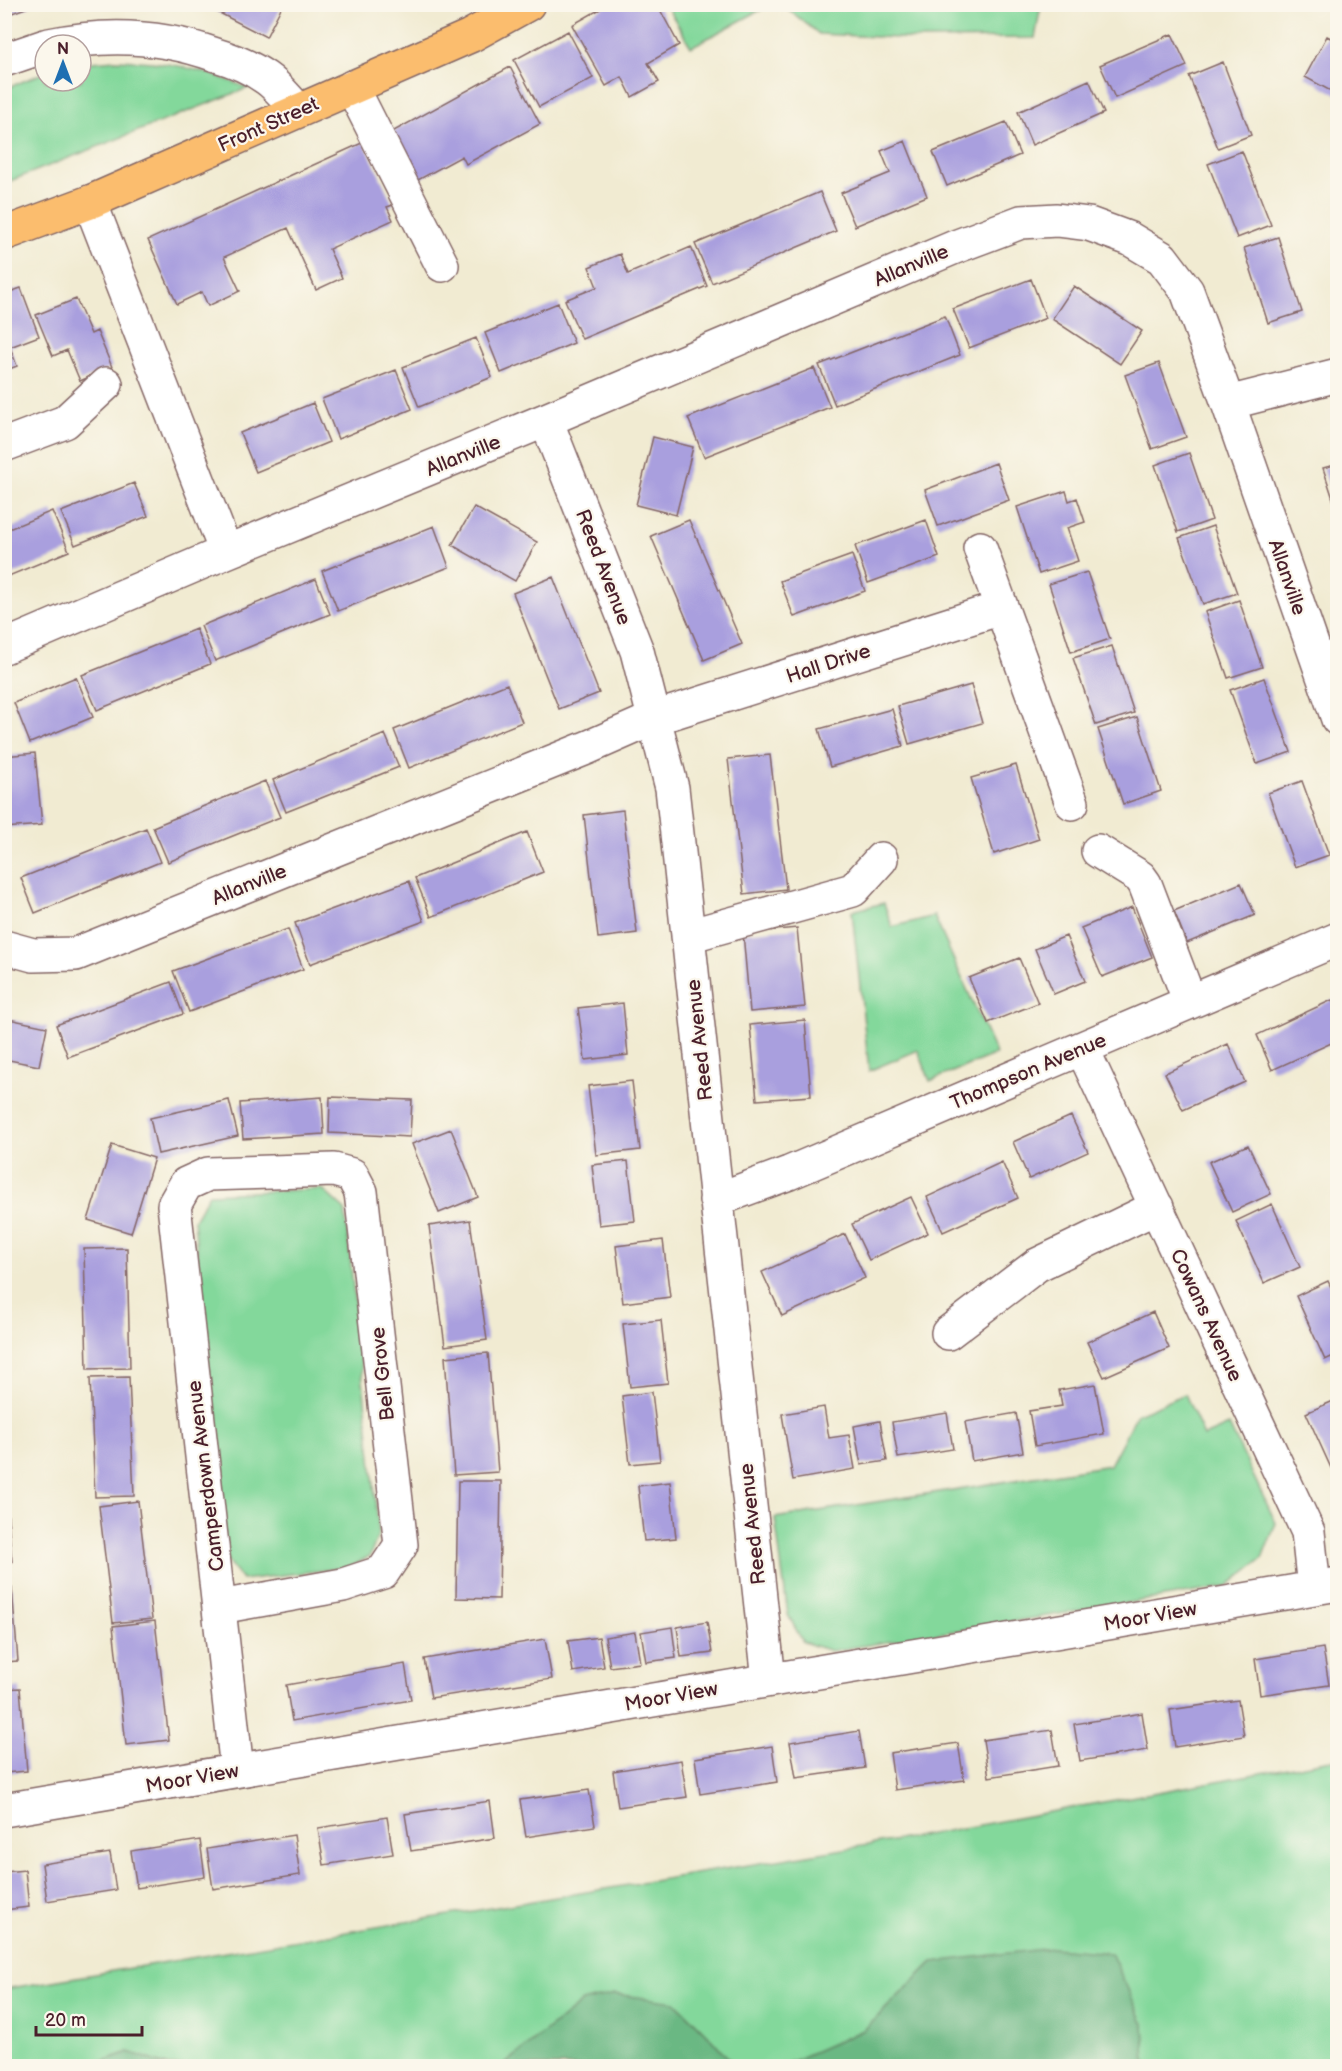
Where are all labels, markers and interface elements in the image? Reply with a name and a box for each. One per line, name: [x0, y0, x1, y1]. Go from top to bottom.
north arrow: [33, 33, 93, 93]
text: N: [57, 40, 69, 59]
street label: Front Street: [214, 92, 322, 158]
street label: Allanville: [871, 239, 952, 292]
street label: Allanville: [422, 430, 504, 482]
street label: Reed Avenue: [570, 506, 636, 629]
street label: Allanville: [1263, 536, 1311, 618]
street label: Hall Drive: [783, 639, 874, 689]
street label: Allanville: [208, 859, 290, 911]
street label: Reed Avenue: [682, 978, 718, 1102]
street label: Thompson Avenue: [947, 1028, 1110, 1116]
street label: Cowans Avenue: [1165, 1245, 1247, 1386]
street label: Bell Grove: [366, 1326, 400, 1422]
street label: Camperdown Avenue: [182, 1379, 230, 1573]
street label: Reed Avenue: [735, 1462, 771, 1586]
street label: Moor View: [1102, 1597, 1199, 1637]
street label: Moor View: [623, 1677, 720, 1717]
street label: Moor View: [144, 1759, 241, 1799]
scale bar: [36, 1999, 142, 2037]
text: 20 m: [45, 2010, 86, 2031]

